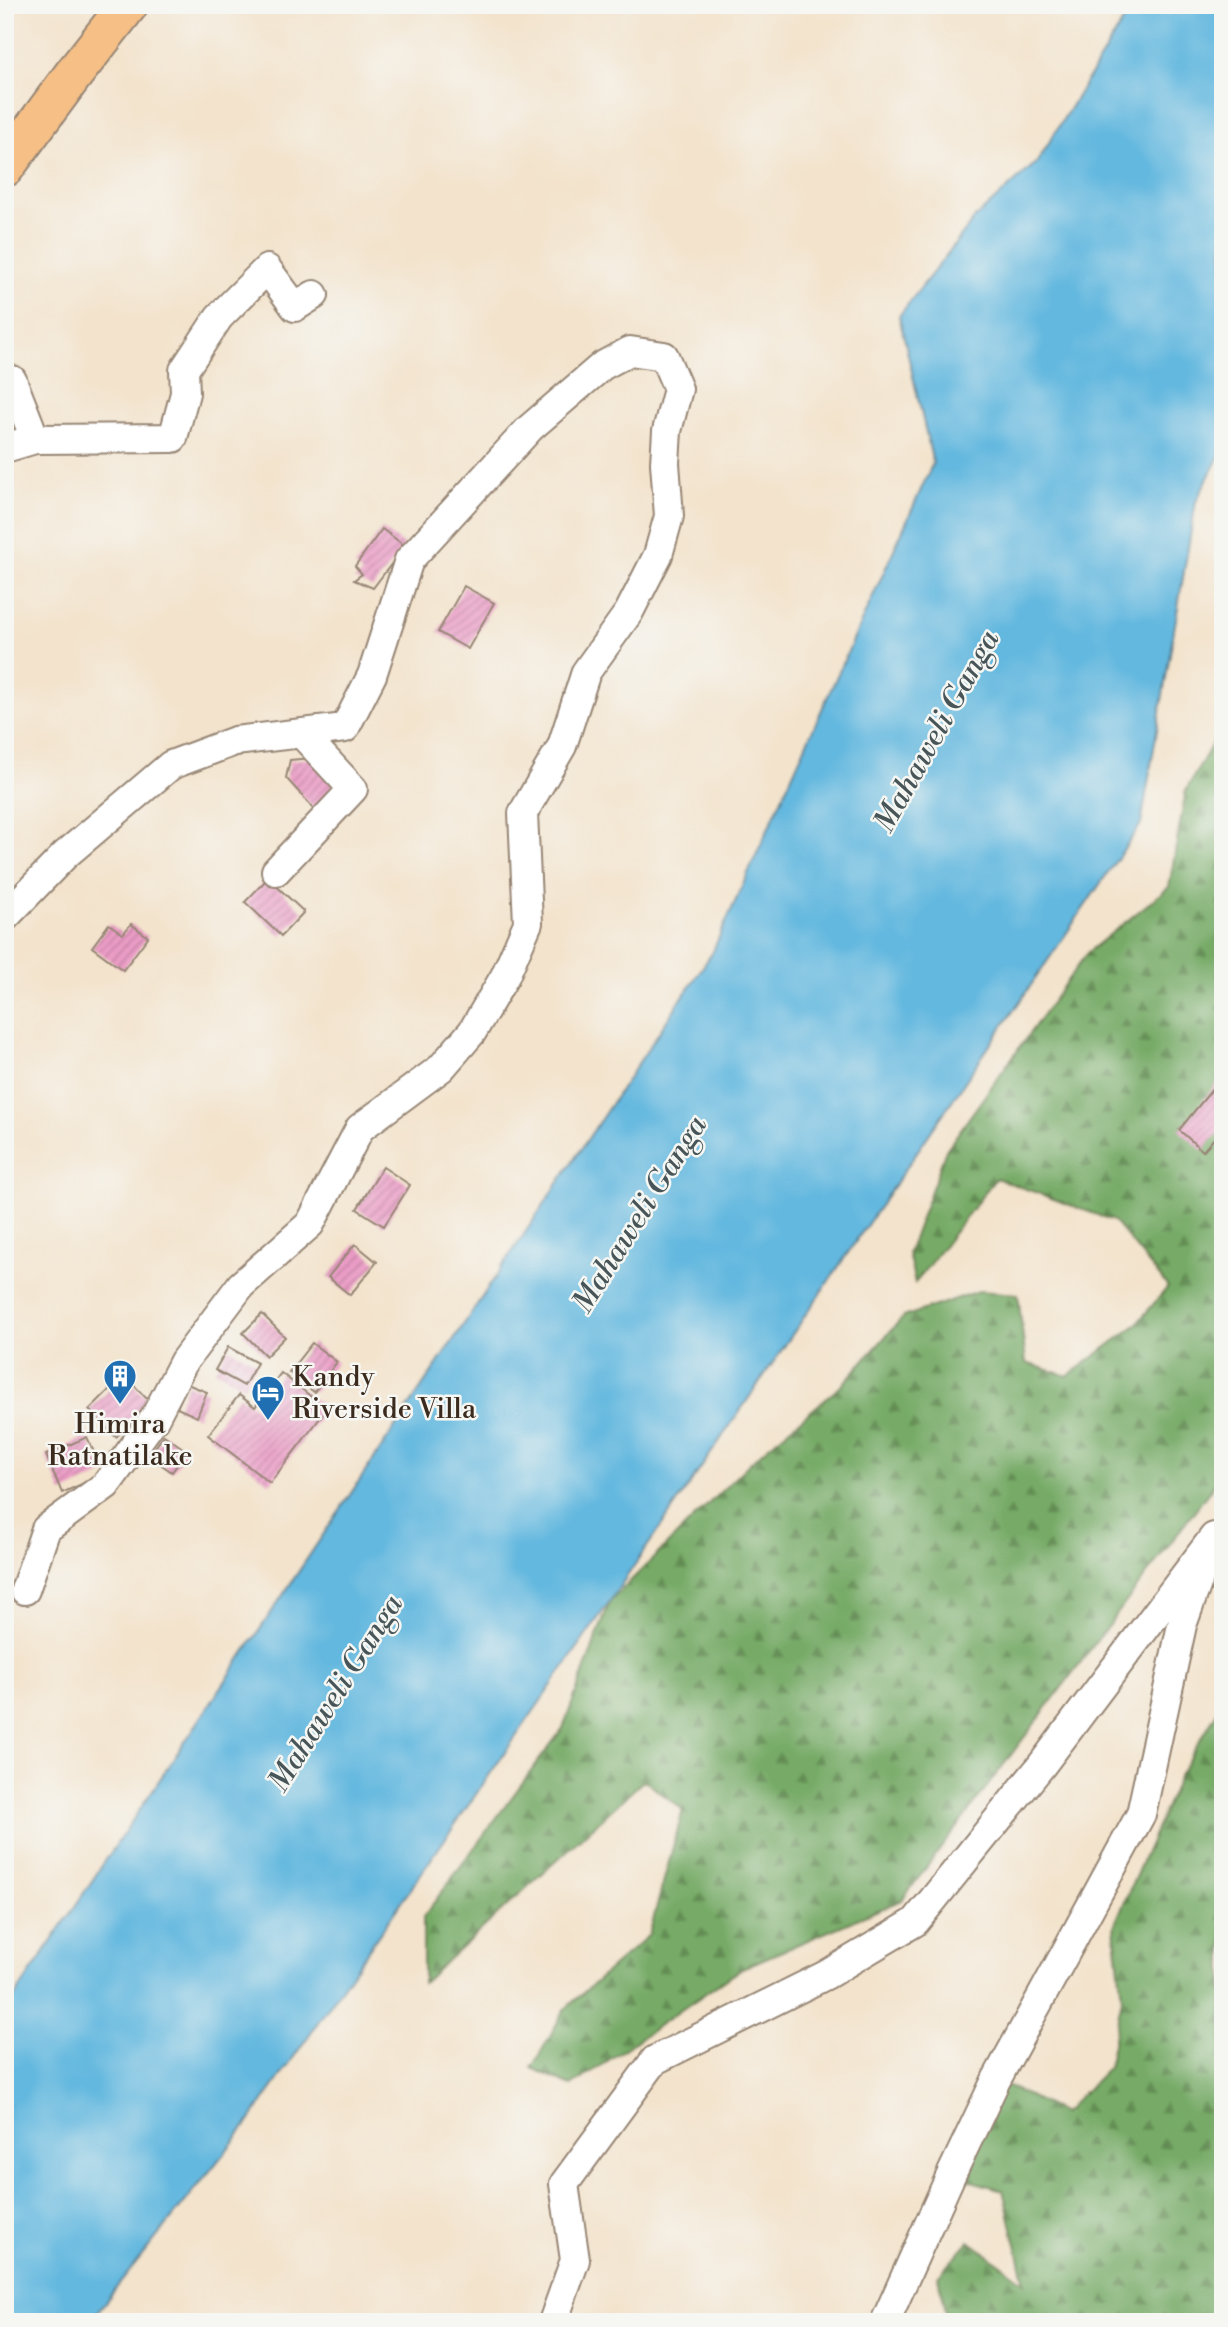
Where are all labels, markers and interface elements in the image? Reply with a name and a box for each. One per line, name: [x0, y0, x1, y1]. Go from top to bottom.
water label: Mahaweli Ganga: [866, 623, 1008, 839]
water label: Mahaweli Ganga: [564, 1108, 716, 1320]
building icon: Himira Ratnatilake: [101, 1357, 139, 1406]
place label: Kandy Riverside Villa: [292, 1360, 477, 1427]
hotel icon: Kandy Riverside Villa: [249, 1373, 287, 1422]
place label: Himira Ratnatilake: [47, 1407, 193, 1474]
water label: Mahaweli Ganga: [260, 1587, 412, 1799]

